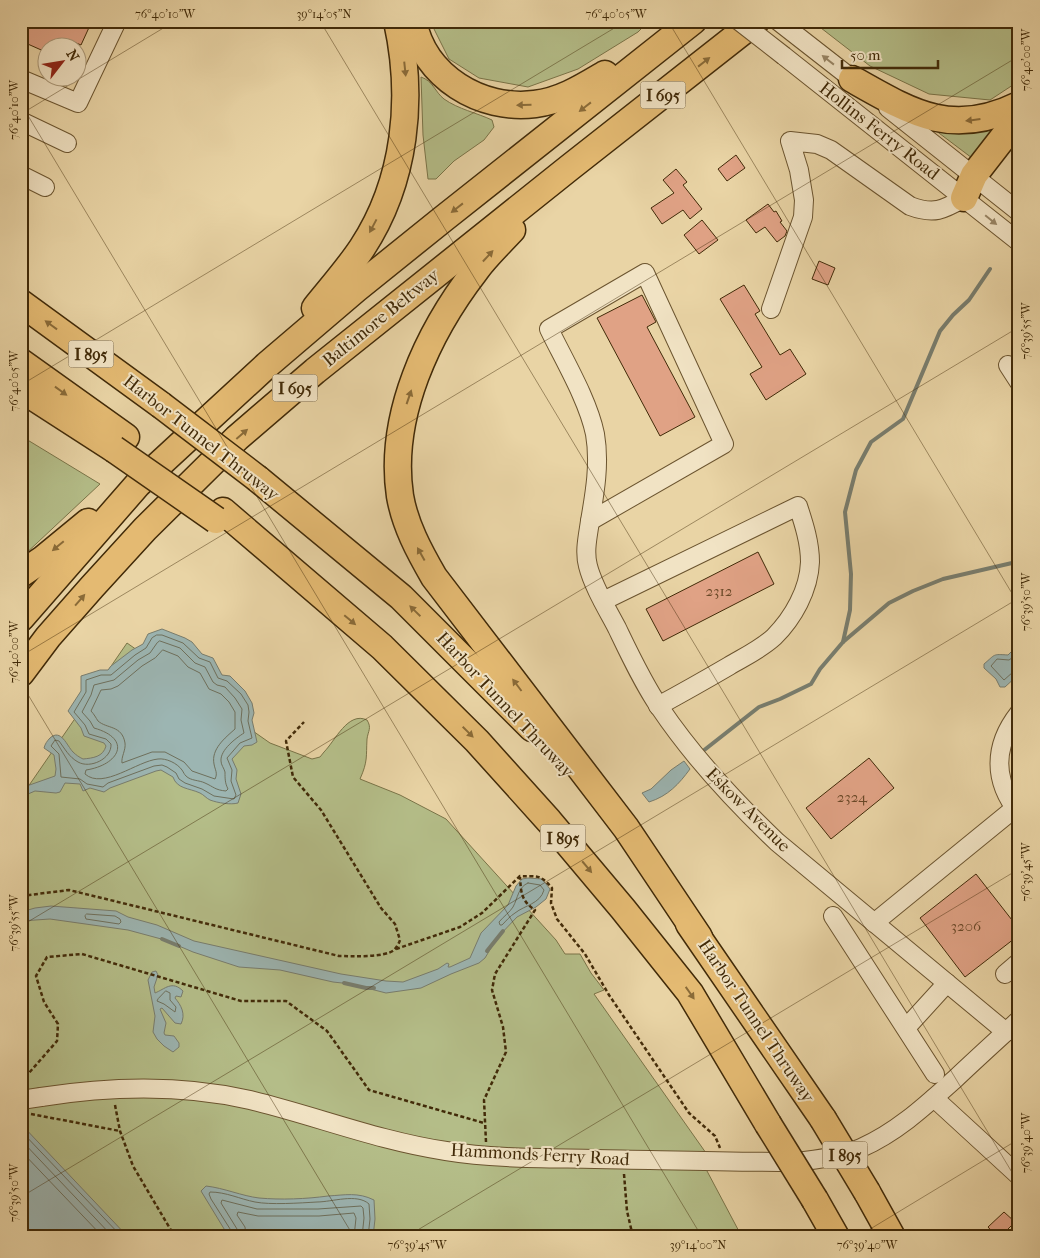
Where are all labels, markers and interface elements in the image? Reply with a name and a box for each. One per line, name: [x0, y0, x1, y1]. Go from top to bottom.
text: 76°40'10"W: [135, 7, 196, 21]
text: 39°14'05"N: [296, 7, 352, 21]
text: 76°40'05"W: [585, 7, 648, 21]
text: 76°40'00"W: [1019, 27, 1033, 91]
north arrow: [38, 38, 88, 88]
scale bar: [842, 38, 939, 70]
text: 50 m: [850, 46, 881, 64]
text: N: [63, 47, 83, 65]
one-way arrow: [822, 55, 835, 66]
one-way arrow: [697, 57, 711, 67]
one-way arrow: [401, 62, 409, 78]
street label: Hollins Ferry Road: [815, 78, 943, 185]
text: 76°40'10"W: [7, 79, 21, 140]
road number: I 695: [640, 82, 686, 108]
one-way arrow: [516, 101, 532, 109]
one-way arrow: [578, 102, 591, 112]
one-way arrow: [965, 116, 981, 124]
one-way arrow: [451, 202, 464, 213]
one-way arrow: [985, 214, 998, 225]
one-way arrow: [369, 219, 377, 234]
one-way arrow: [482, 251, 494, 263]
street label: Baltimore Beltway: [319, 264, 444, 371]
text: 76°39'55"W: [1019, 301, 1033, 360]
one-way arrow: [44, 320, 58, 330]
road number: I 895: [68, 340, 114, 368]
text: 76°40'05"W: [7, 349, 21, 412]
street label: Harbor Tunnel Thruway: [119, 371, 284, 506]
road number: I 695: [272, 374, 318, 402]
one-way arrow: [54, 385, 67, 396]
one-way arrow: [406, 389, 414, 404]
one-way arrow: [236, 428, 248, 440]
one-way arrow: [53, 540, 65, 552]
one-way arrow: [417, 547, 426, 561]
text: 76°39'50"W: [1019, 571, 1033, 631]
house number: 2312: [706, 582, 733, 600]
one-way arrow: [74, 595, 86, 607]
one-way arrow: [409, 605, 421, 617]
one-way arrow: [344, 614, 356, 626]
text: 76°40'00"W: [7, 619, 21, 683]
street label: Harbor Tunnel Thruway: [432, 628, 579, 783]
one-way arrow: [511, 679, 522, 692]
one-way arrow: [462, 726, 474, 738]
street label: Eskow Avenue: [701, 763, 795, 857]
house number: 2324: [837, 788, 868, 806]
road number: I 895: [540, 824, 586, 851]
text: 76°39'45"W: [1019, 841, 1033, 901]
one-way arrow: [582, 860, 593, 873]
text: 76°39'55"W: [7, 893, 21, 952]
house number: 3206: [951, 917, 982, 935]
street label: Harbor Tunnel Thruway: [694, 936, 819, 1108]
one-way arrow: [685, 986, 694, 1000]
text: 76°39'40"W: [1019, 1111, 1033, 1173]
street label: Hammonds Ferry Road: [450, 1140, 630, 1170]
road number: I 895: [822, 1142, 868, 1168]
text: 76°39'50"W: [7, 1162, 21, 1222]
text: 76°39'45"W: [388, 1238, 448, 1252]
text: 39°14'00"N: [670, 1238, 726, 1252]
text: 76°39'40"W: [837, 1238, 899, 1252]

